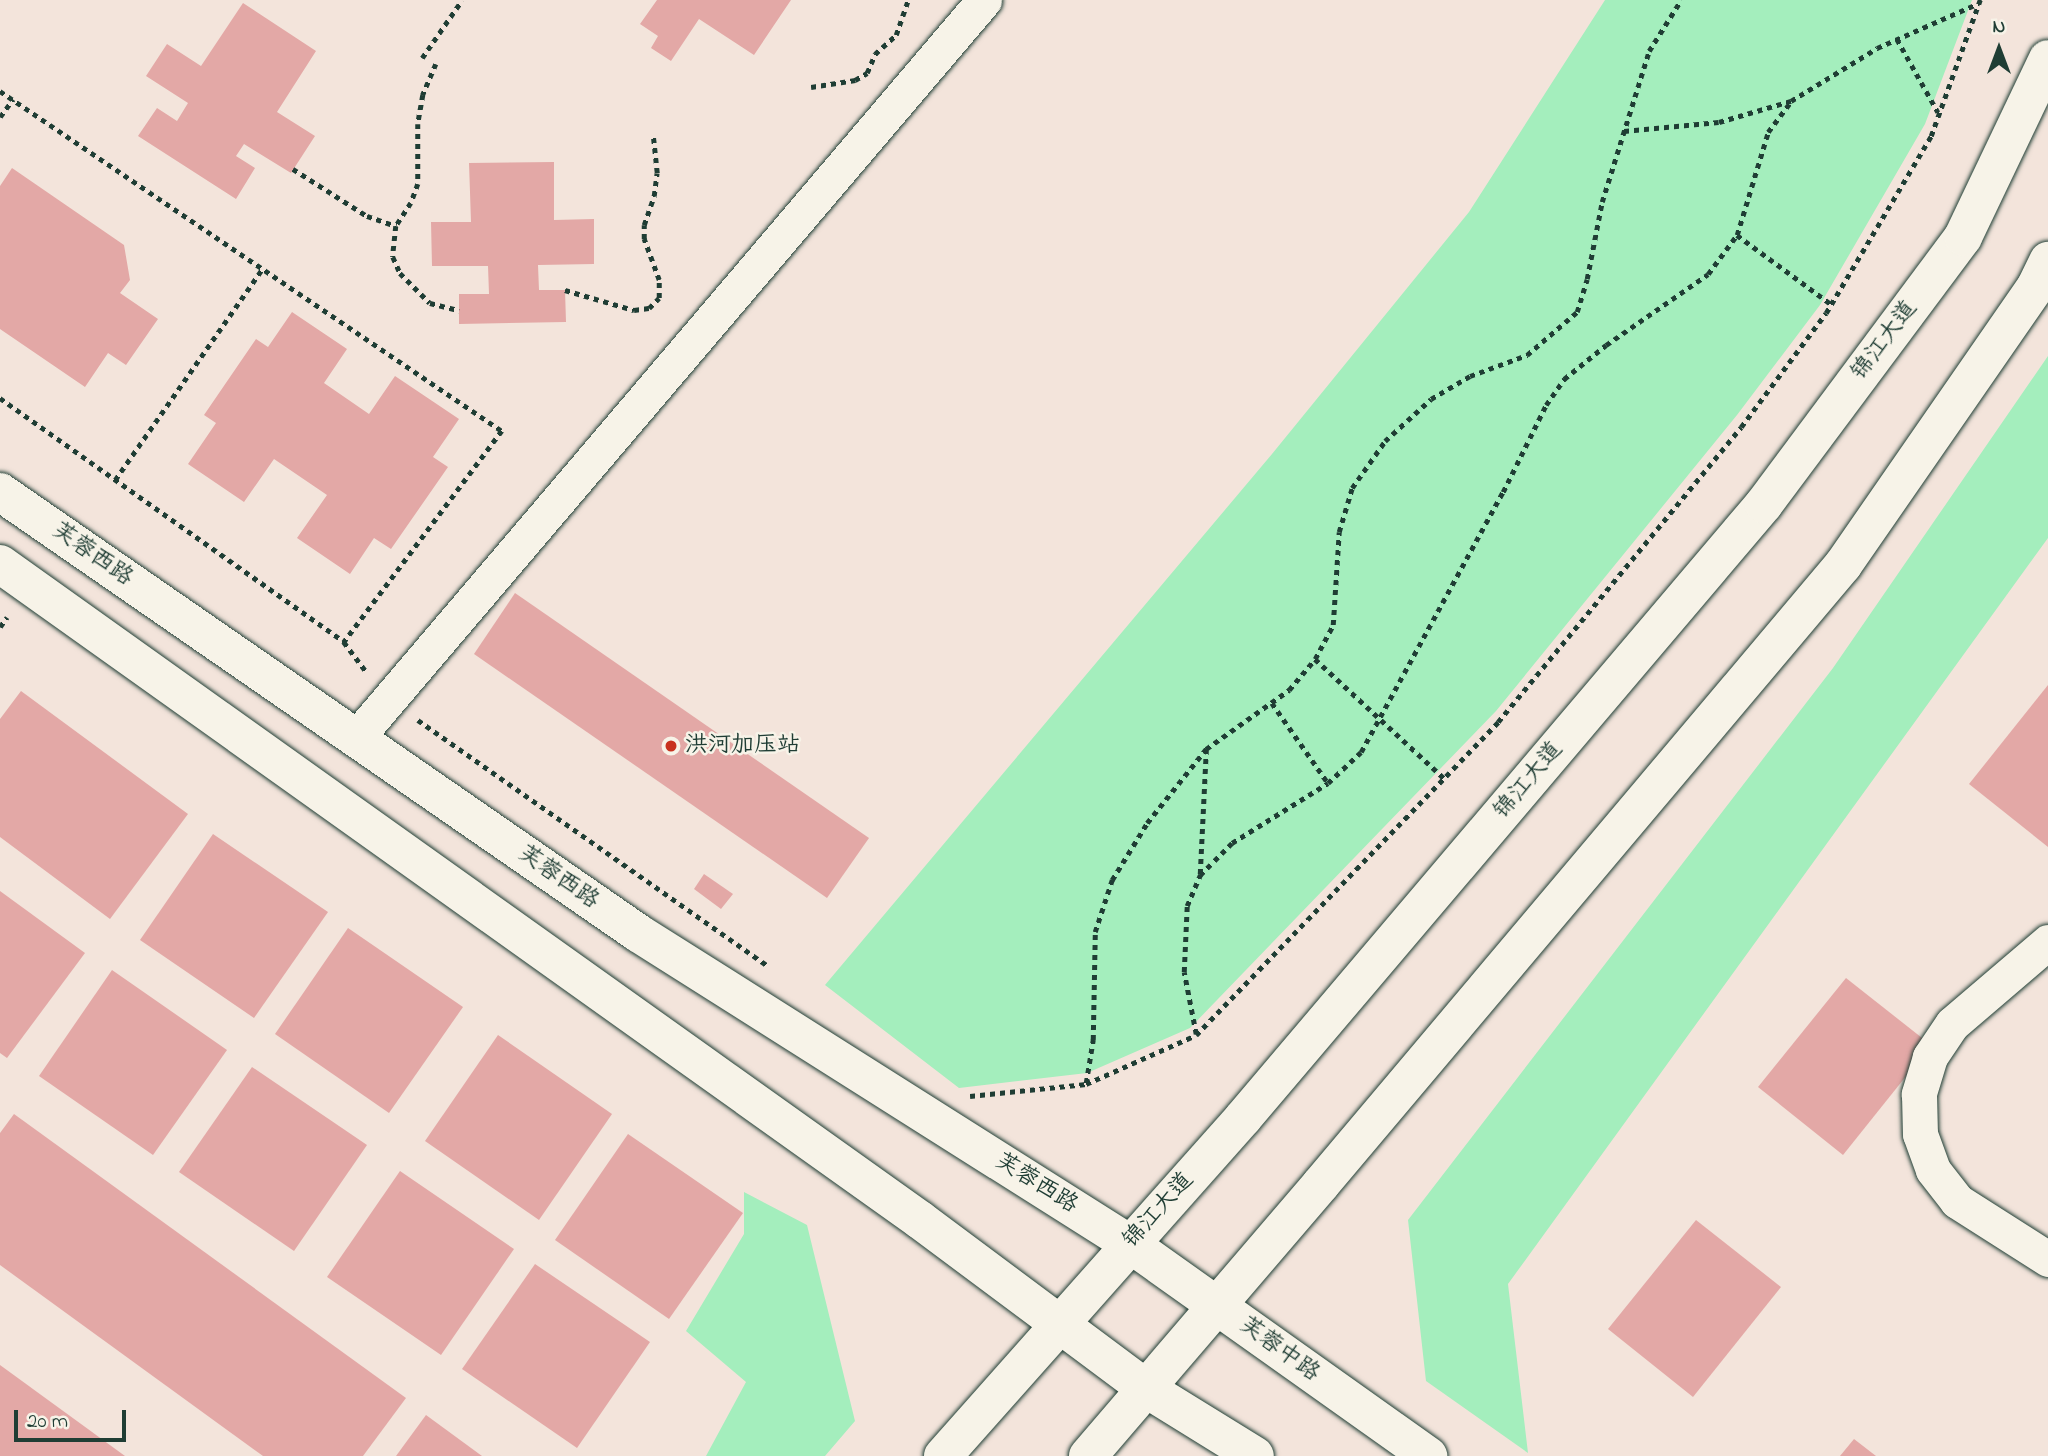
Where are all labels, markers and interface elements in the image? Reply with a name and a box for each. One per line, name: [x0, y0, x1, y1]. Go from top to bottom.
north arrow: [1964, 14, 2034, 84]
text: N: [1993, 14, 2005, 41]
street label: 锦江大道: [1846, 296, 1924, 386]
street label: 芙蓉西路: [46, 517, 138, 593]
place label: 洪河加压站: [685, 732, 800, 760]
street label: 锦江大道: [1489, 737, 1569, 825]
marker: 洪河加压站: [663, 738, 679, 754]
street label: 芙蓉西路: [512, 840, 604, 916]
street label: 芙蓉西路: [990, 1148, 1082, 1220]
street label: 锦江大道: [1118, 1168, 1200, 1254]
street label: 芙蓉中路: [1234, 1312, 1324, 1388]
scale bar: [18, 1396, 130, 1440]
text: 20 m: [27, 1407, 68, 1437]

